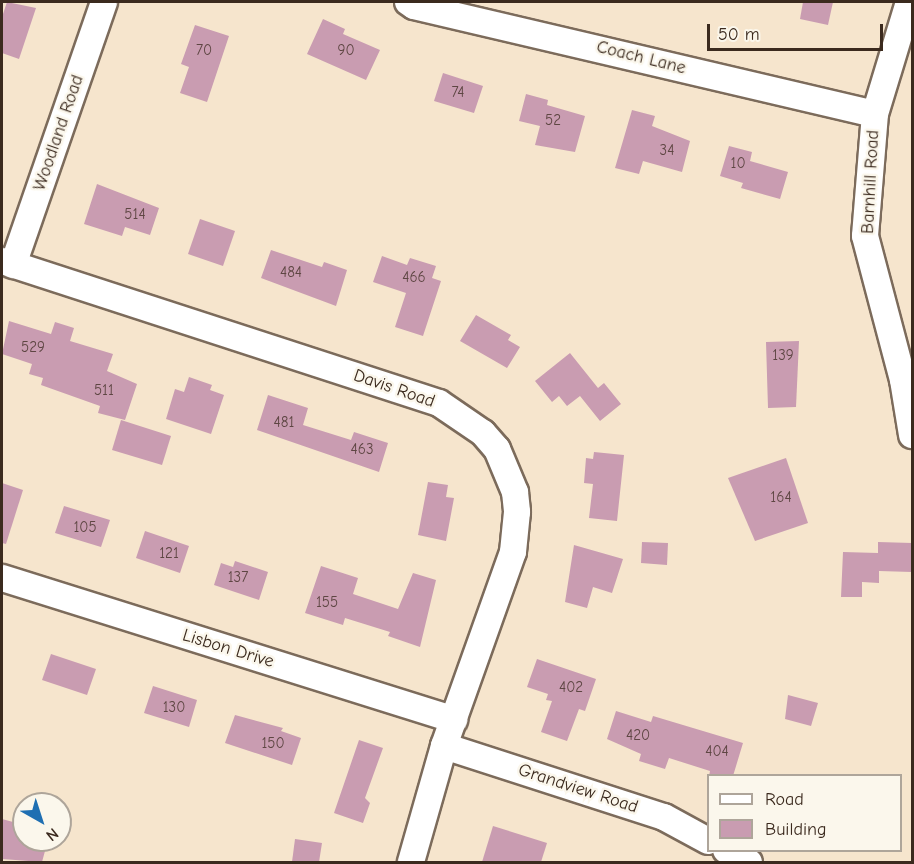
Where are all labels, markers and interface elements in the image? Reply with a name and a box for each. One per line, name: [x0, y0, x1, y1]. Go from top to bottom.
scale bar: [710, 12, 886, 50]
text: 50 m: [718, 24, 760, 45]
street label: Coach Lane: [594, 36, 688, 80]
house number: 70: [196, 42, 212, 60]
house number: 90: [337, 42, 355, 60]
street label: Woodland Road: [29, 72, 89, 194]
house number: 74: [451, 84, 465, 102]
house number: 52: [545, 112, 561, 130]
street label: Barnhill Road: [857, 129, 885, 235]
house number: 34: [660, 142, 674, 160]
house number: 10: [730, 155, 746, 173]
house number: 514: [124, 206, 146, 224]
house number: 484: [280, 264, 302, 282]
house number: 466: [402, 269, 426, 287]
house number: 529: [21, 339, 45, 357]
house number: 139: [772, 347, 794, 365]
street label: Davis Road: [350, 365, 438, 413]
house number: 511: [94, 382, 114, 400]
house number: 481: [274, 414, 294, 432]
house number: 463: [351, 441, 373, 459]
house number: 164: [770, 489, 792, 507]
house number: 105: [73, 519, 97, 537]
house number: 121: [159, 545, 179, 563]
house number: 137: [228, 569, 248, 587]
house number: 155: [316, 594, 338, 612]
street label: Lisbon Drive: [180, 625, 276, 673]
house number: 402: [559, 679, 583, 697]
house number: 130: [163, 699, 185, 717]
house number: 420: [626, 727, 650, 745]
house number: 150: [261, 735, 285, 753]
house number: 404: [705, 743, 729, 761]
street label: Grandview Road: [515, 759, 641, 819]
legend: [707, 774, 902, 852]
text: Road: [765, 789, 804, 810]
north arrow: [12, 792, 72, 852]
text: Building: [765, 819, 827, 840]
text: N: [42, 824, 62, 845]

